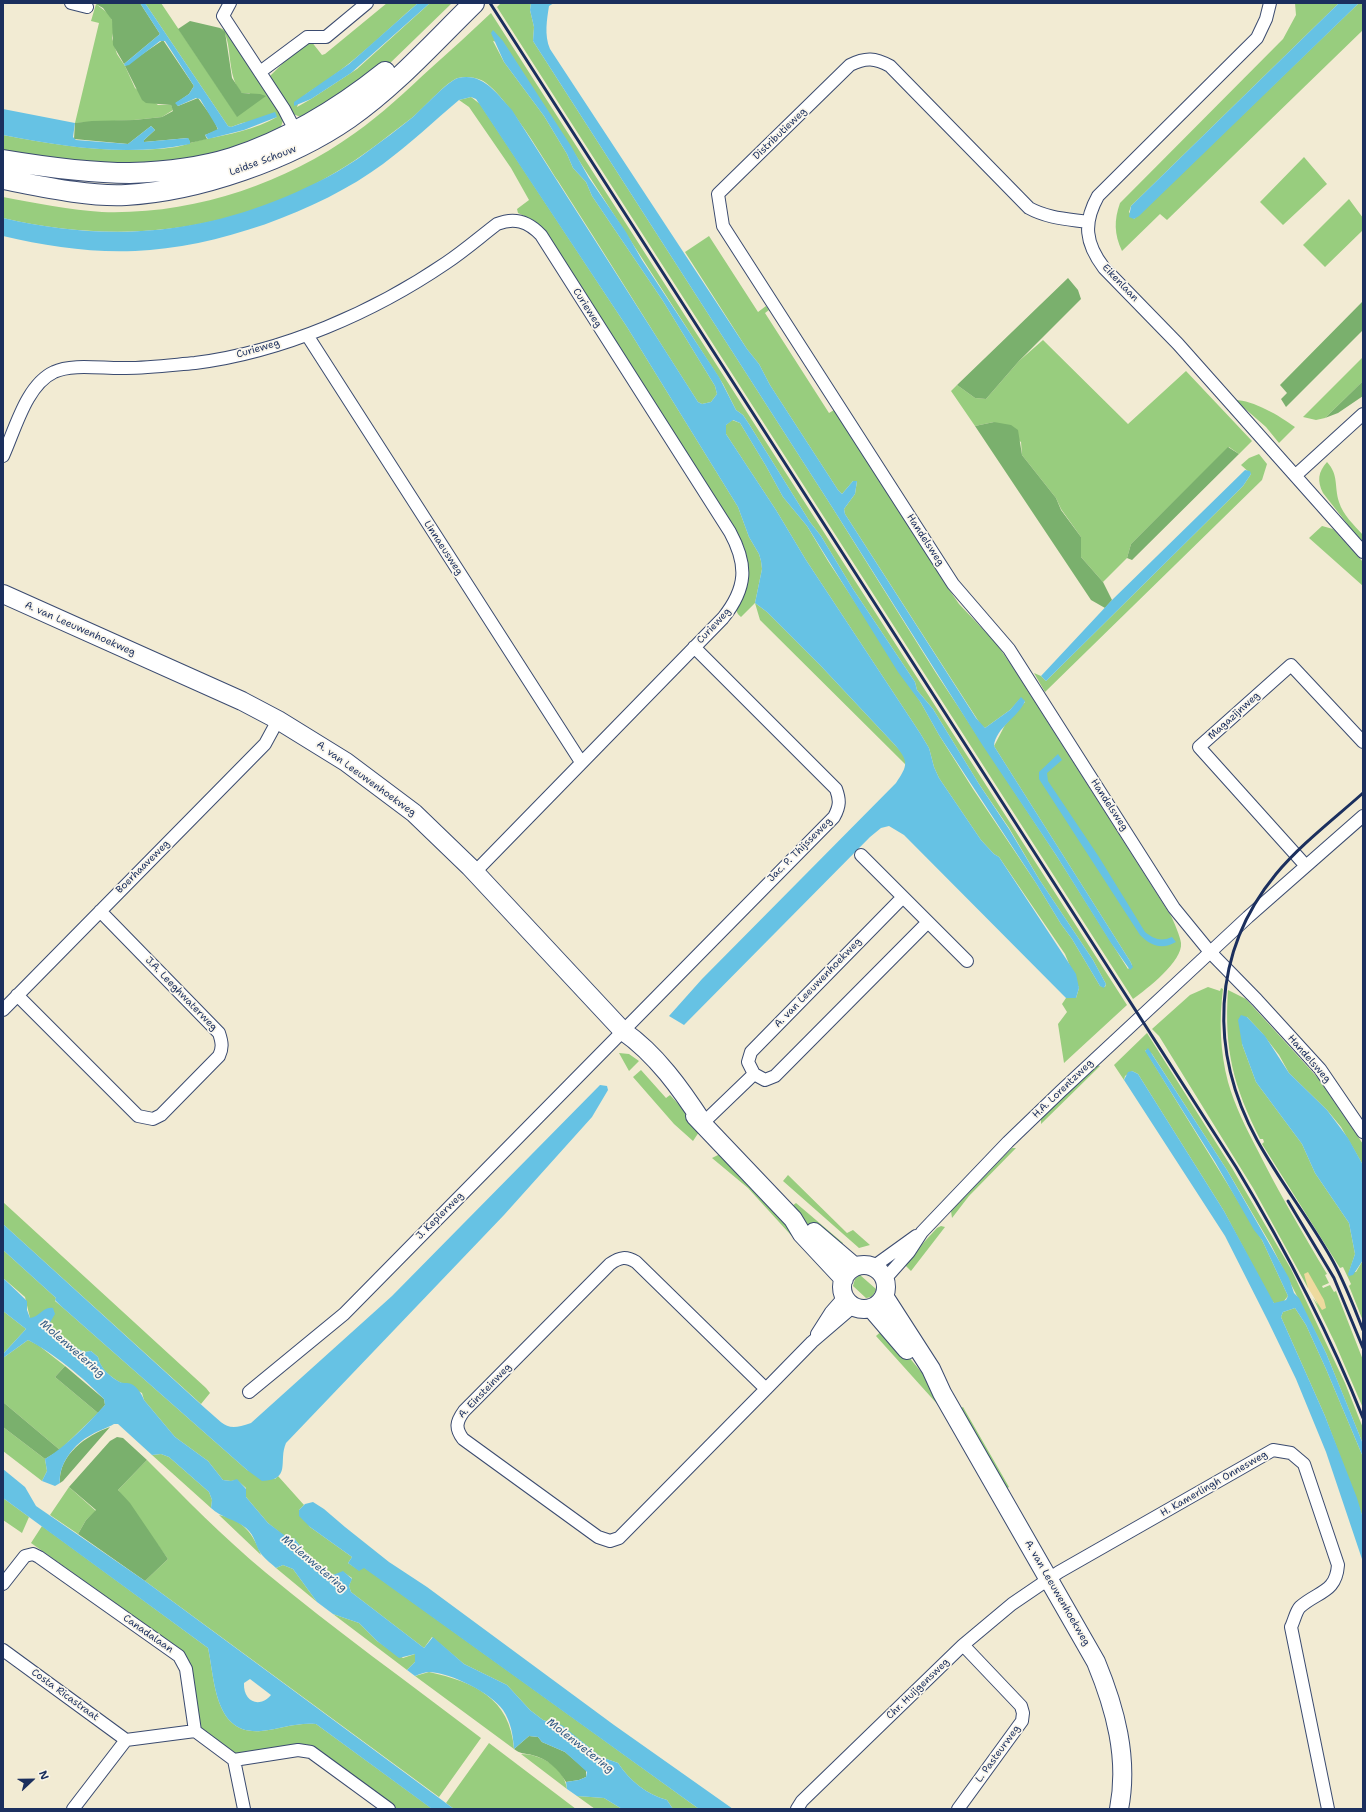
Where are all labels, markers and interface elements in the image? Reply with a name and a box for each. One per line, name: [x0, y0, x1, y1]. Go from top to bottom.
street label: Distributieweg: [751, 106, 809, 162]
street label: Leidse Schouw: [228, 143, 298, 179]
street label: Eikenlaan: [1099, 262, 1141, 304]
street label: Curieweg: [570, 286, 604, 330]
street label: Curieweg: [235, 337, 281, 361]
street label: Handelsweg: [904, 512, 946, 568]
street label: Linnaeusweg: [421, 519, 465, 577]
street label: A. van Leeuwenhoekweg: [23, 599, 137, 659]
street label: Curieweg: [694, 606, 734, 646]
street label: Magazijnweg: [1206, 690, 1262, 742]
street label: A. van Leeuwenhoekweg: [314, 739, 418, 819]
street label: Handelsweg: [1088, 777, 1130, 833]
street label: Jac. P. Thijsseweg: [765, 815, 835, 885]
street label: Boerhaaveweg: [114, 838, 172, 896]
street label: A. van Leeuwenhoekweg: [772, 936, 864, 1030]
street label: J.A. Leeghwaterweg: [143, 954, 219, 1034]
street label: Handelsweg: [1285, 1033, 1333, 1085]
street label: H.A. Lorentzweg: [1030, 1057, 1096, 1121]
street label: J. Keplerweg: [414, 1190, 466, 1242]
water label: Molenwetering: [37, 1317, 107, 1381]
street label: A. Einsteinweg: [456, 1361, 514, 1421]
street label: H. Kamerlingh Onnesweg: [1159, 1449, 1269, 1519]
water label: Molenwetering: [279, 1533, 349, 1595]
street label: A. van Leeuwenhoekweg: [1022, 1538, 1092, 1648]
street label: Canadalaan: [121, 1612, 175, 1656]
street label: Chr. Huijgensweg: [884, 1656, 952, 1722]
street label: Costa Ricastraat: [29, 1666, 101, 1724]
water label: Molenwetering: [544, 1716, 616, 1776]
street label: L. Pasteurweg: [973, 1723, 1023, 1785]
north arrow: [12, 1760, 52, 1800]
text: N: [35, 1768, 52, 1782]

